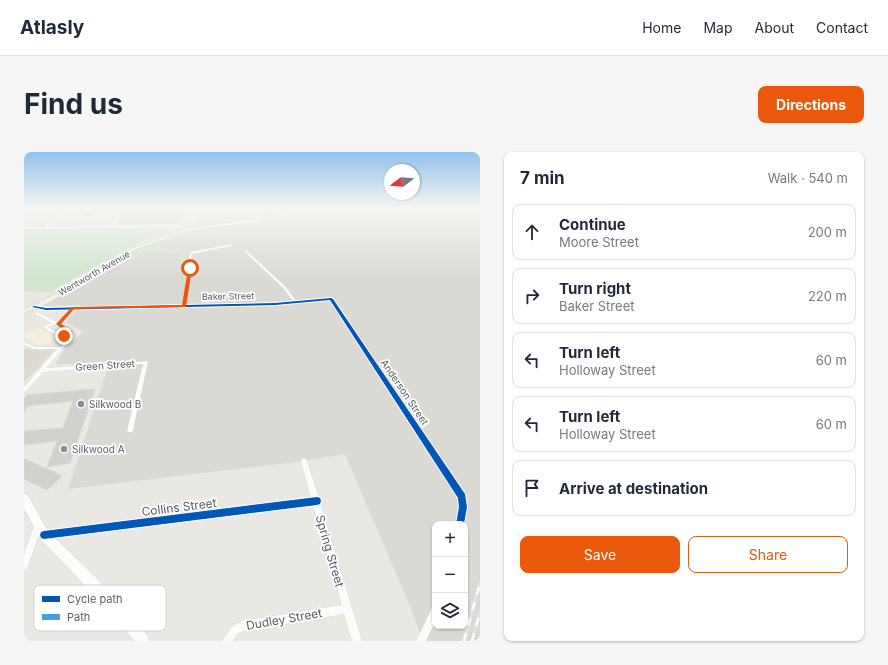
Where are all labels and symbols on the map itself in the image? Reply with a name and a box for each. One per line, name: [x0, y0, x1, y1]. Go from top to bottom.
north arrow: [384, 164, 420, 200]
street label: Wentworth Avenue: [56, 248, 132, 298]
route start: [181, 259, 199, 277]
street label: Baker Street: [202, 290, 254, 302]
route end: [55, 327, 73, 345]
street label: Green Street: [75, 357, 136, 373]
street label: Anderson Street: [379, 357, 432, 428]
place label: Silkwood B: [89, 398, 141, 410]
marker: Silkwood B: [76, 399, 86, 409]
place label: Silkwood A: [72, 443, 125, 455]
marker: Silkwood A: [59, 444, 69, 454]
street label: Collins Street: [141, 495, 217, 519]
street label: Spring Street: [313, 513, 347, 589]
legend: [34, 585, 166, 631]
text: Cycle path: [67, 592, 123, 606]
street label: Dudley Street: [245, 605, 323, 633]
text: Path: [67, 610, 90, 624]

